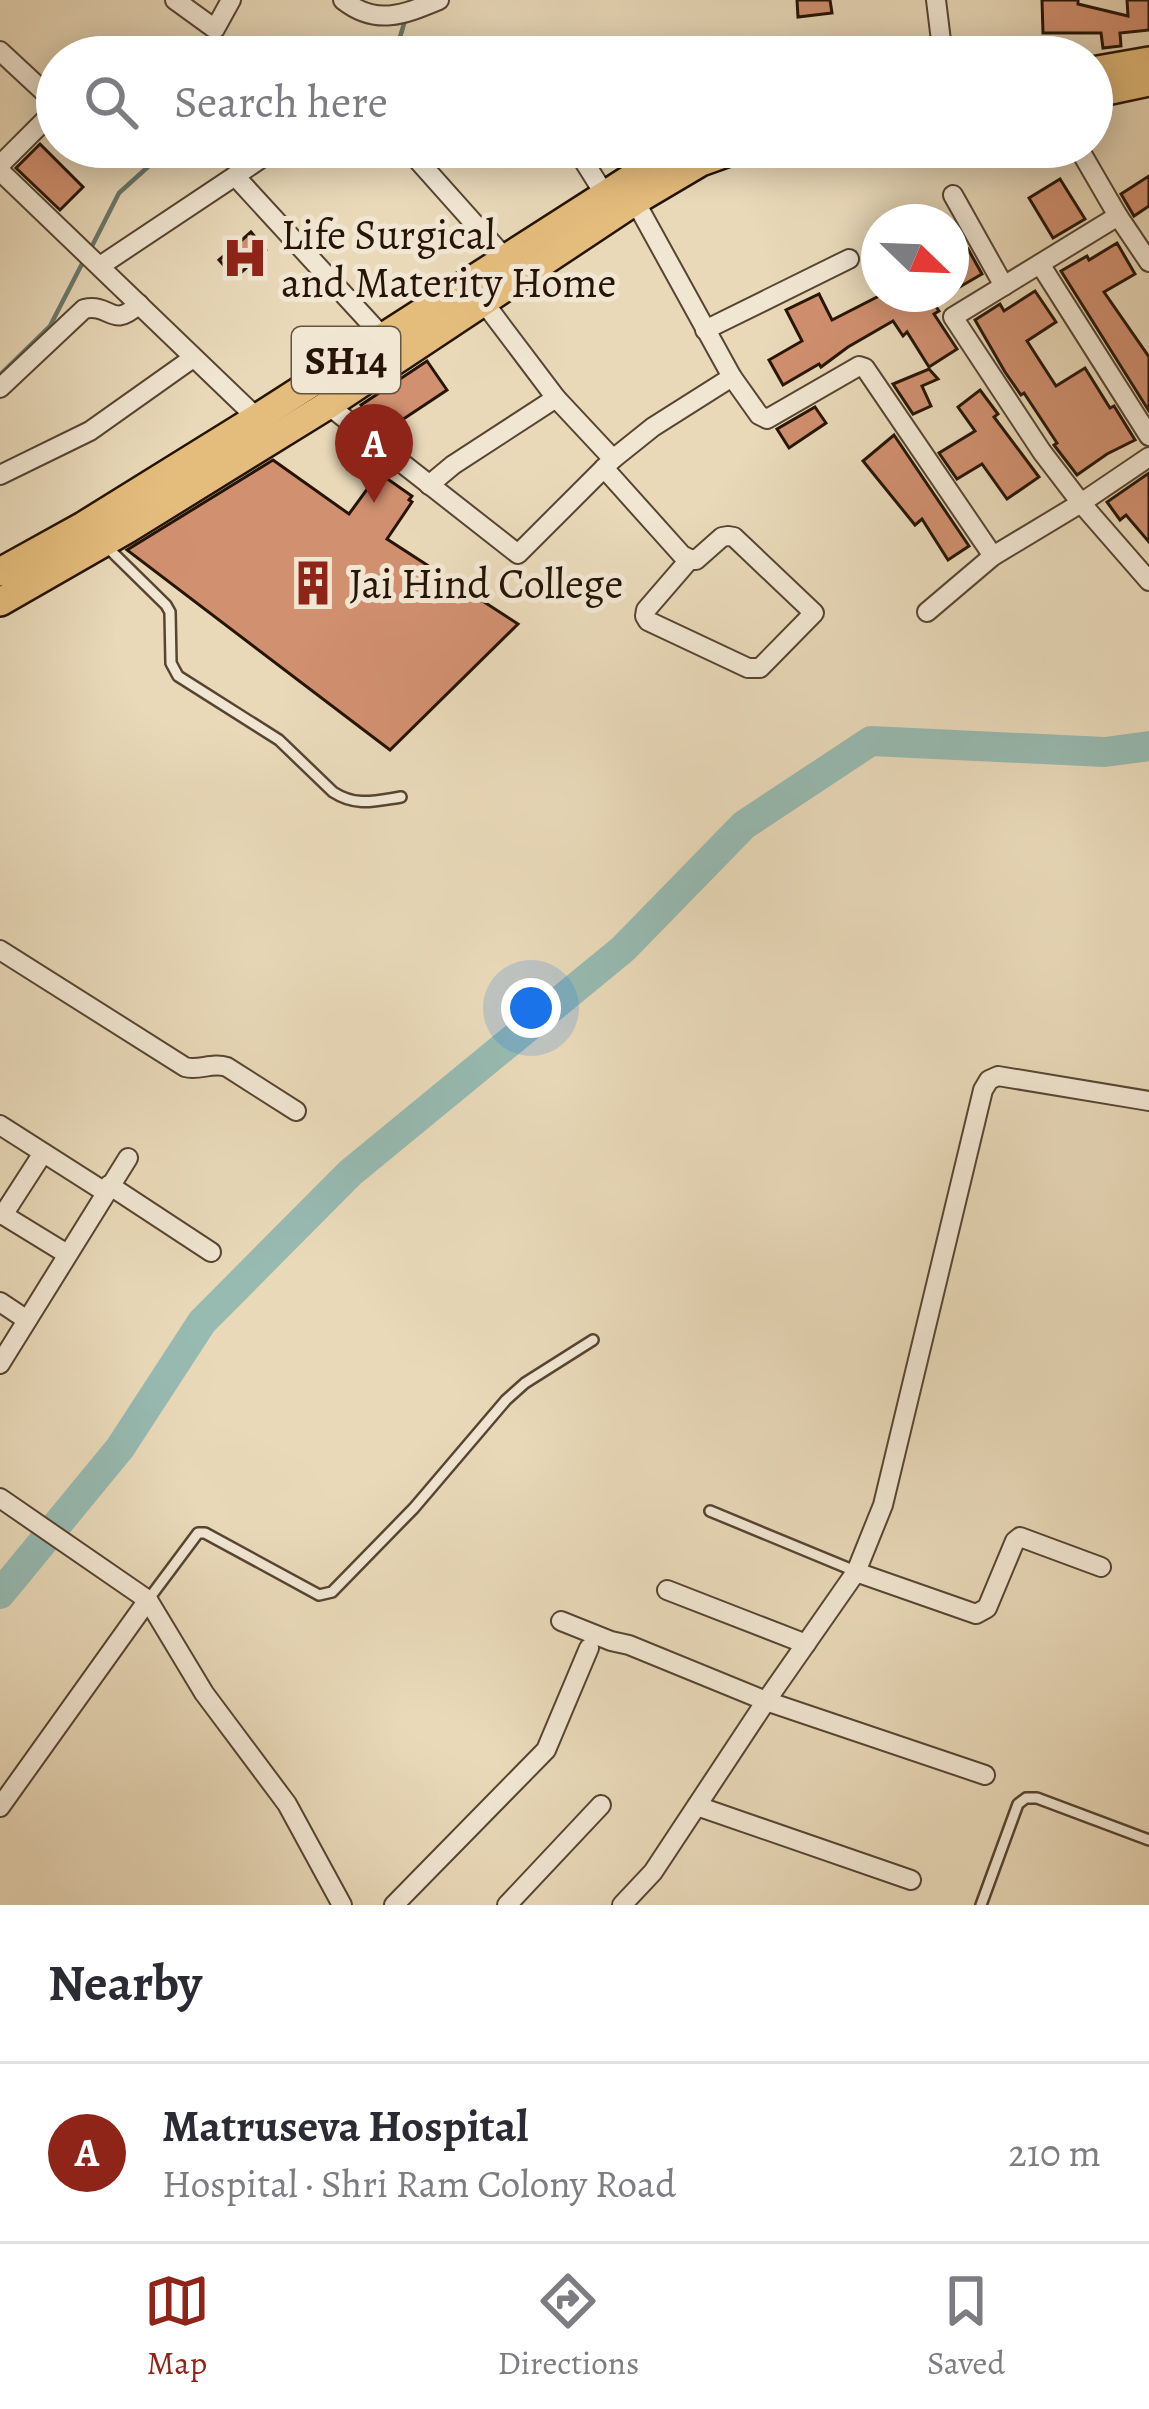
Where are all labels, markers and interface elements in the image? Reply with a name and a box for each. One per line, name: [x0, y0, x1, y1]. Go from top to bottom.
search box: [36, 36, 1113, 168]
icon: search: [78, 69, 144, 135]
text: Search here: [174, 71, 388, 133]
north arrow: [861, 204, 969, 312]
place label: Life Surgical and Materity Home: [281, 206, 616, 311]
hospital icon: Life Surgical and Materity Home: [220, 233, 270, 283]
road number: SH14: [292, 327, 400, 393]
pin: A: [335, 404, 413, 503]
place label: Jai Hind College: [349, 555, 623, 612]
building icon: Jai Hind College: [288, 558, 338, 608]
your location: [501, 978, 561, 1038]
text: Nearby: [48, 1948, 202, 2018]
text: Matruseva Hospital: [162, 2095, 528, 2157]
text: A: [75, 2126, 99, 2179]
text: 210 m: [1008, 2126, 1101, 2179]
text: Hospital · Shri Ram Colony Road: [162, 2157, 676, 2210]
tab: Map: [144, 2268, 210, 2385]
tab: Directions: [498, 2268, 639, 2385]
tab: Saved: [927, 2268, 1005, 2385]

